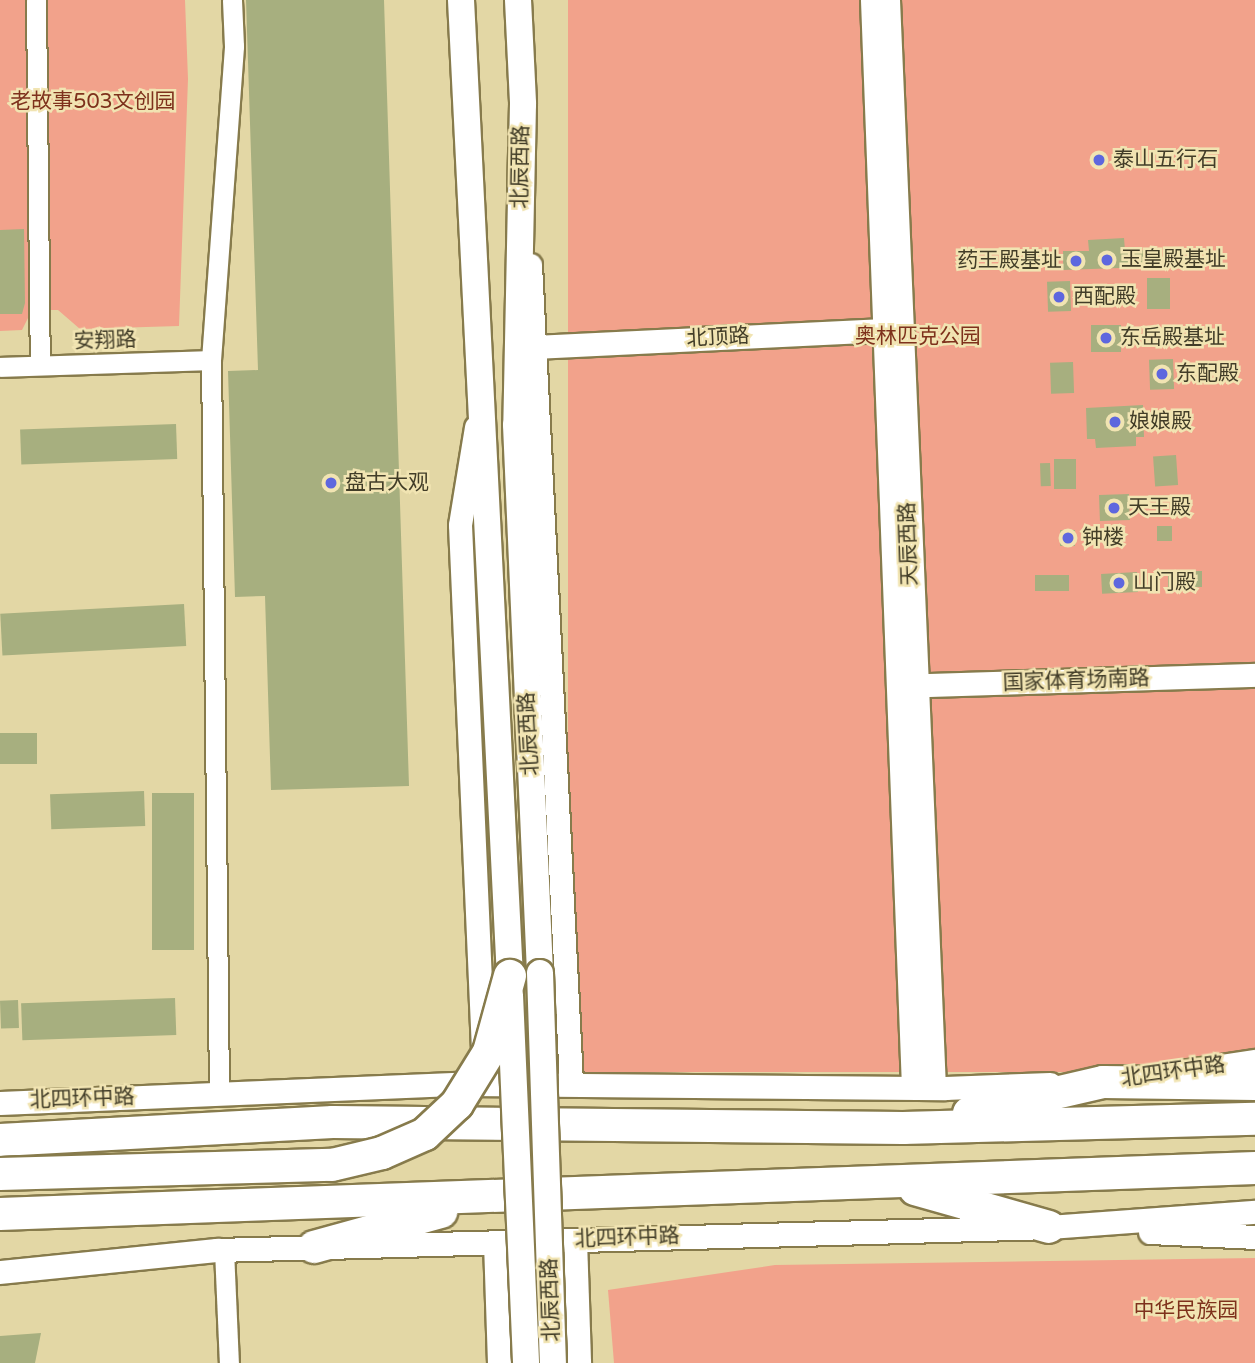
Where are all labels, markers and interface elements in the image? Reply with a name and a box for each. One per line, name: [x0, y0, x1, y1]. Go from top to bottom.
park label: 老故事503文创园: [10, 89, 176, 115]
street label: 北辰西路: [508, 125, 534, 209]
place label: 泰山五行石: [1113, 147, 1218, 173]
marker: 泰山五行石: [1091, 152, 1107, 168]
place label: 玉皇殿基址: [1121, 247, 1226, 273]
place label: 药王殿基址: [957, 248, 1062, 274]
marker: 玉皇殿基址: [1099, 252, 1115, 268]
marker: 药王殿基址: [1068, 253, 1084, 269]
place label: 西配殿: [1073, 284, 1136, 310]
marker: 西配殿: [1051, 289, 1067, 305]
street label: 北顶路: [686, 324, 750, 352]
park label: 奥林匹克公园: [855, 324, 981, 350]
place label: 东岳殿基址: [1120, 325, 1225, 351]
street label: 安翔路: [73, 327, 137, 355]
marker: 东岳殿基址: [1098, 330, 1114, 346]
place label: 东配殿: [1176, 361, 1239, 387]
marker: 东配殿: [1154, 366, 1170, 382]
place label: 娘娘殿: [1129, 409, 1192, 435]
marker: 娘娘殿: [1107, 414, 1123, 430]
place label: 盘古大观: [345, 470, 429, 496]
marker: 盘古大观: [323, 475, 339, 491]
place label: 天王殿: [1128, 495, 1191, 521]
marker: 天王殿: [1106, 500, 1122, 516]
street label: 天辰西路: [895, 502, 923, 586]
place label: 钟楼: [1082, 525, 1124, 551]
marker: 钟楼: [1060, 530, 1076, 546]
place label: 山门殿: [1133, 570, 1196, 596]
marker: 山门殿: [1111, 575, 1127, 591]
street label: 国家体育场南路: [1002, 666, 1150, 696]
street label: 北辰西路: [514, 691, 544, 777]
street label: 北四环中路: [1119, 1052, 1227, 1092]
street label: 北四环中路: [29, 1085, 135, 1113]
street label: 北四环中路: [574, 1224, 680, 1252]
street label: 北辰西路: [537, 1258, 565, 1342]
park label: 中华民族园: [1134, 1298, 1238, 1324]

